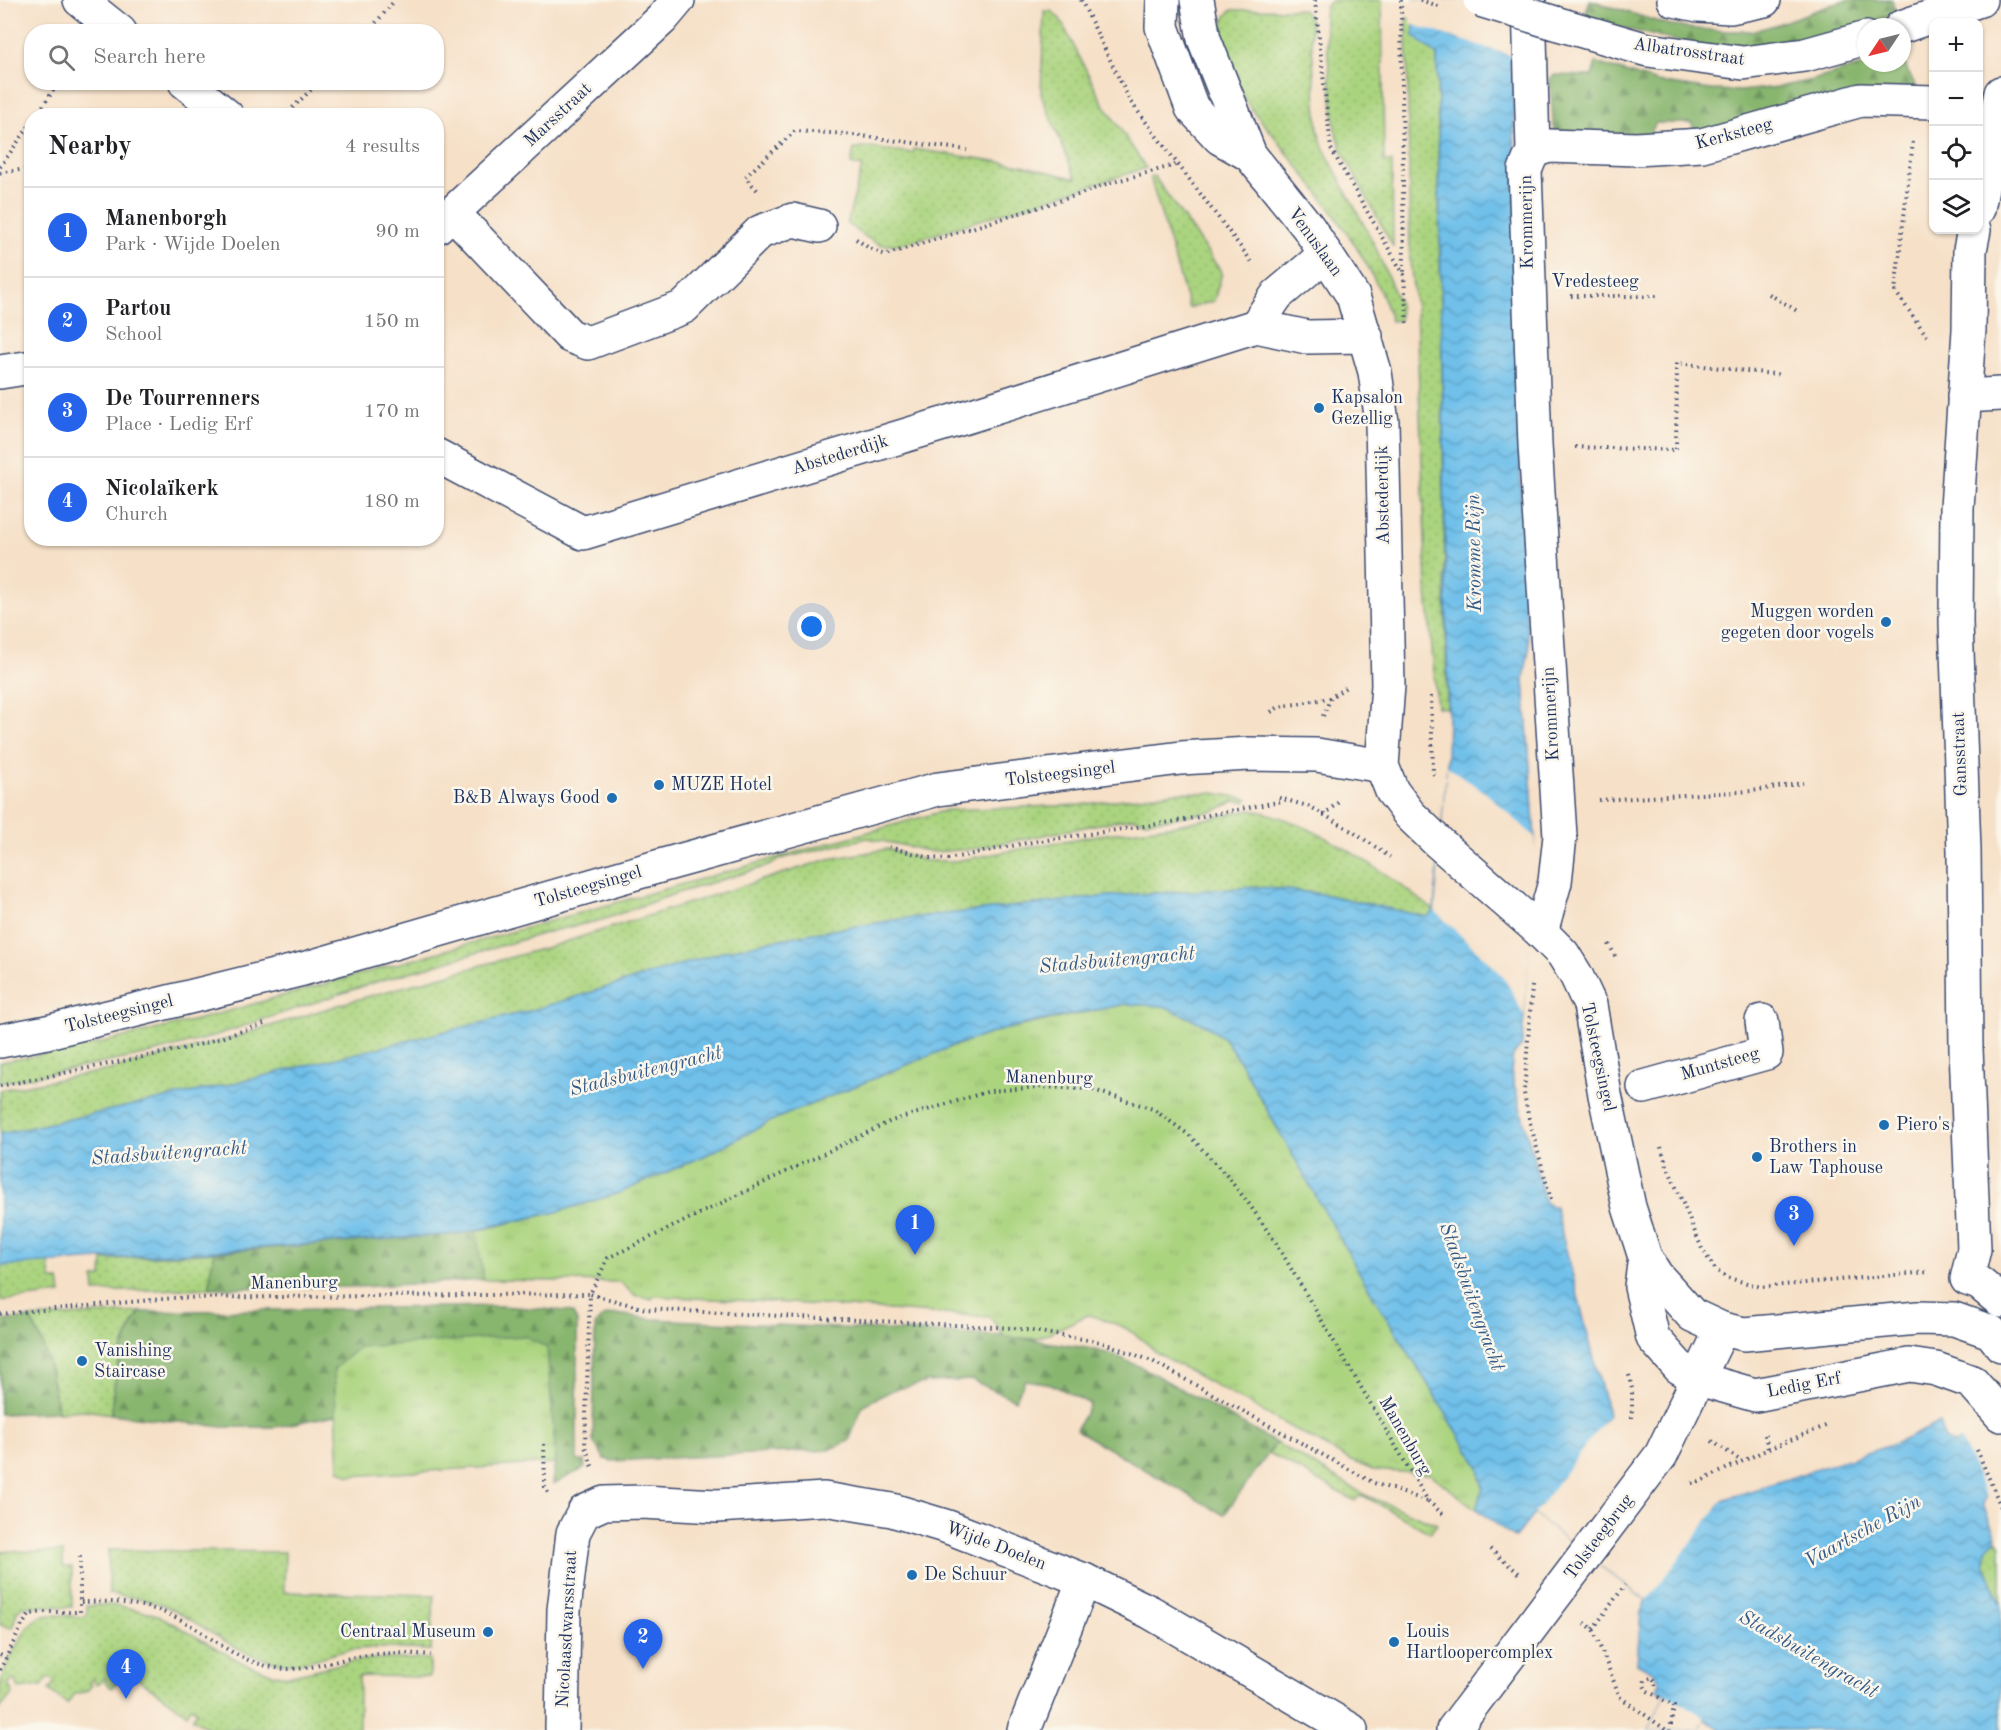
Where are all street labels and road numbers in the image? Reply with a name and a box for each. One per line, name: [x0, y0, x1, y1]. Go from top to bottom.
street label: Albatrosstraat: [1632, 35, 1746, 69]
street label: Marsstraat: [521, 80, 595, 150]
street label: Kerksteeg: [1694, 115, 1775, 153]
street label: Krommerijn: [1517, 174, 1537, 269]
street label: Venuslaan: [1284, 204, 1346, 280]
street label: Vredesteeg: [1551, 273, 1639, 291]
street label: Abstederdijk: [790, 432, 890, 478]
street label: Abstederdijk: [1373, 445, 1393, 545]
street label: Krommerijn: [1540, 666, 1562, 762]
street label: Gansstraat: [1950, 711, 1970, 797]
street label: Tolsteegsingel: [1004, 758, 1116, 790]
street label: Tolsteegsingel: [532, 863, 644, 911]
street label: Tolsteegsingel: [63, 992, 175, 1036]
street label: Tolsteegsingel: [1578, 1001, 1618, 1113]
street label: Muntsteeg: [1679, 1044, 1762, 1084]
street label: Manenburg: [1005, 1068, 1093, 1088]
street label: Manenburg: [250, 1273, 338, 1293]
street label: Ledig Erf: [1765, 1369, 1844, 1401]
street label: Manenburg: [1375, 1394, 1435, 1479]
street label: Tolsteegbrug: [1561, 1491, 1637, 1583]
street label: Wijde Doelen: [943, 1519, 1049, 1573]
street label: Nicolaasdwarsstraat: [554, 1549, 580, 1709]

